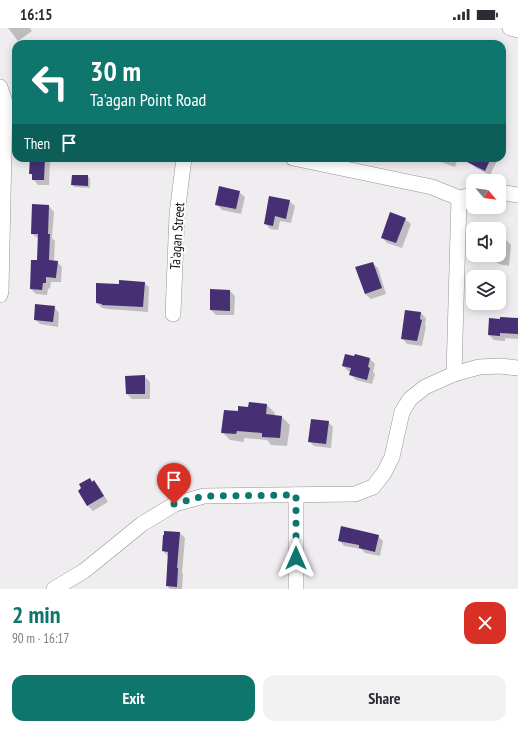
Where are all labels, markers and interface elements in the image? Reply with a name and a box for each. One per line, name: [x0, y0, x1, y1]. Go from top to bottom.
text: 16:15: [20, 5, 52, 24]
text: 30 m: [90, 52, 141, 89]
icon: left: [24, 56, 76, 108]
text: Ta'agan Point Road: [90, 88, 206, 111]
icon: arrive: [58, 132, 80, 154]
text: Then: [24, 134, 50, 153]
north arrow: [466, 174, 506, 214]
map controls: [466, 174, 506, 310]
street label: Ta'agan Street: [166, 201, 188, 270]
button: sound: [466, 222, 506, 262]
button: layers: [466, 270, 506, 310]
pin: [157, 463, 191, 504]
icon: arrive: [163, 469, 185, 491]
position arrow: [275, 537, 317, 579]
text: 2 min: [12, 599, 60, 630]
button: close: [464, 602, 506, 644]
text: 90 m · 16:17: [12, 630, 69, 647]
button: Exit: [12, 675, 255, 721]
button: Share: [263, 675, 506, 721]

